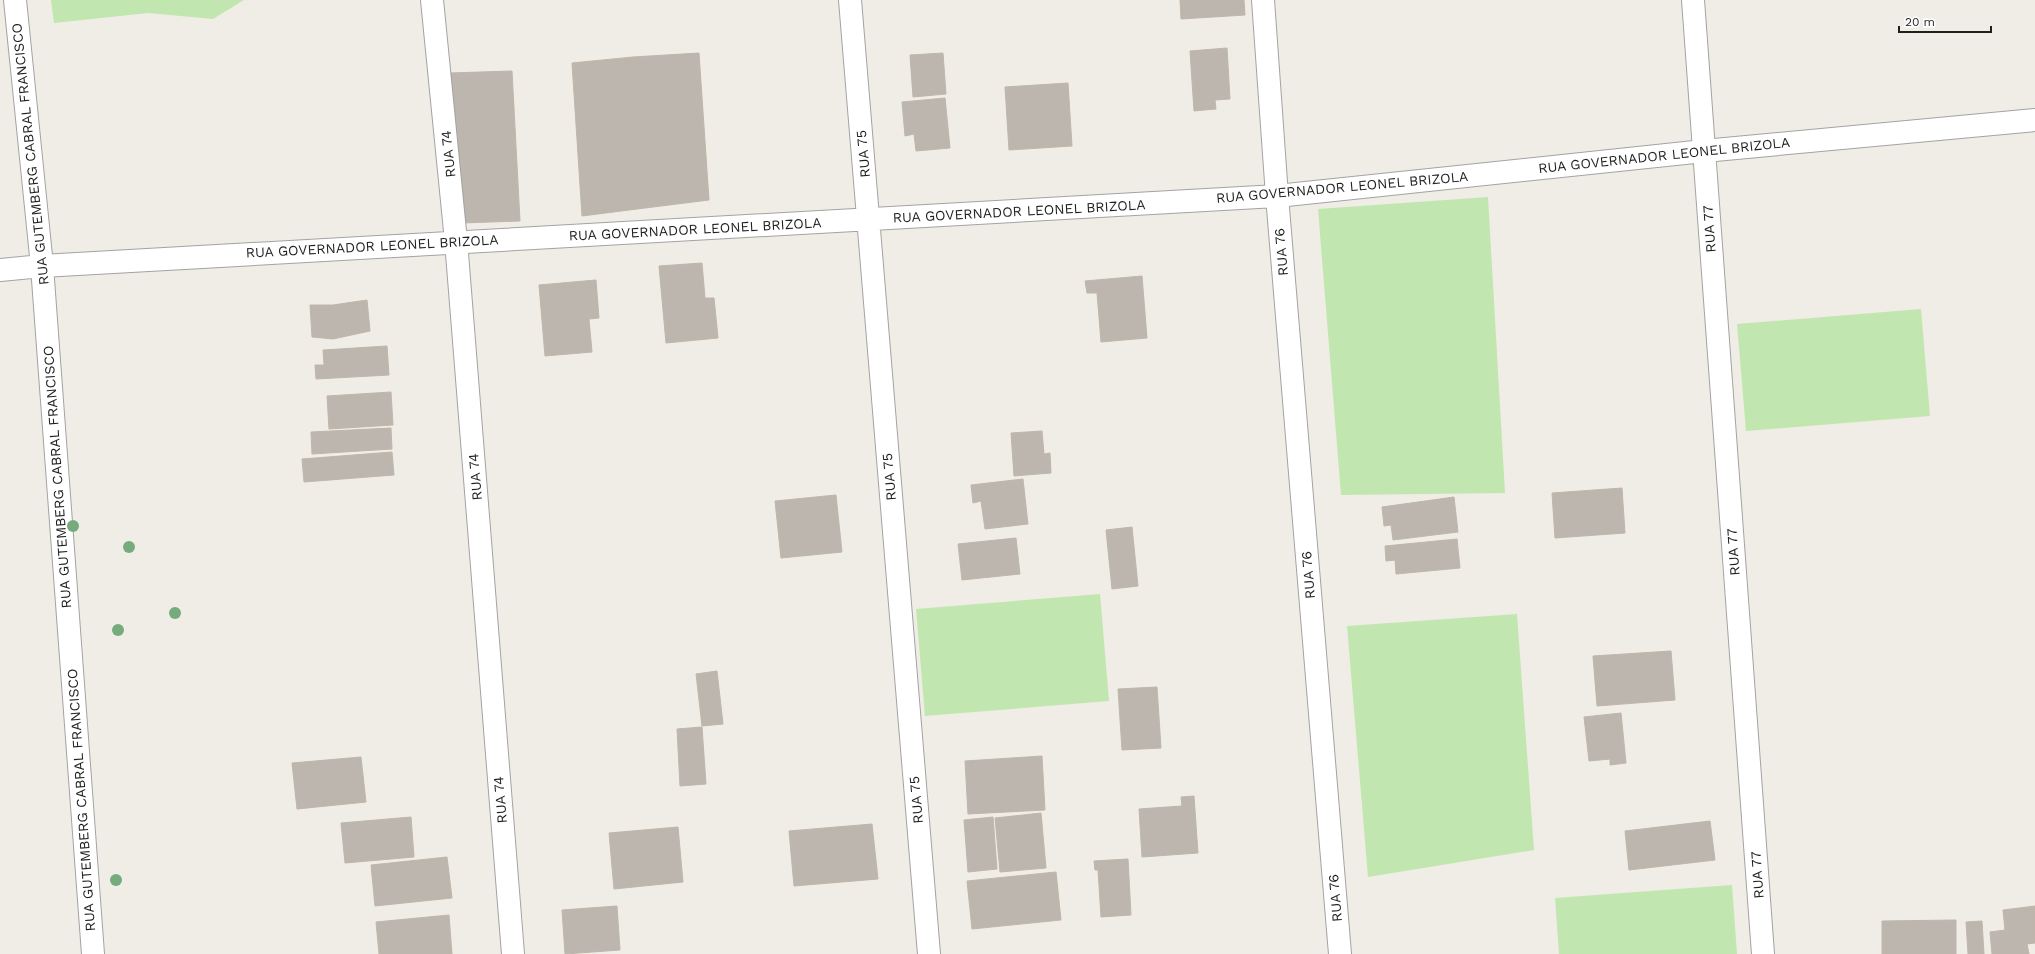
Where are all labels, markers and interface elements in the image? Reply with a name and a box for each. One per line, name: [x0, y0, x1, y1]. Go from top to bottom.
scale bar: [1899, 8, 1991, 34]
text: 20 m: [1905, 15, 1935, 29]
street label: RUA GUTEMBERG CABRAL FRANCISCO: [8, 22, 52, 286]
street label: RUA 75: [853, 129, 873, 179]
street label: RUA 74: [438, 130, 458, 178]
street label: RUA GOVERNADOR LEONEL BRIZOLA: [1537, 134, 1791, 176]
street label: RUA GOVERNADOR LEONEL BRIZOLA: [1215, 168, 1469, 206]
street label: RUA GOVERNADOR LEONEL BRIZOLA: [892, 196, 1146, 226]
street label: RUA 77: [1699, 205, 1719, 253]
street label: RUA GOVERNADOR LEONEL BRIZOLA: [568, 214, 822, 244]
street label: RUA 76: [1271, 227, 1291, 277]
street label: RUA GOVERNADOR LEONEL BRIZOLA: [245, 231, 499, 261]
street label: RUA GUTEMBERG CABRAL FRANCISCO: [40, 345, 74, 609]
street label: RUA 75: [879, 452, 899, 502]
street label: RUA 74: [465, 453, 485, 501]
street label: RUA 77: [1723, 528, 1743, 576]
street label: RUA 76: [1298, 550, 1318, 600]
street label: RUA GUTEMBERG CABRAL FRANCISCO: [64, 668, 98, 932]
street label: RUA 75: [906, 775, 926, 825]
street label: RUA 74: [490, 776, 510, 824]
street label: RUA 77: [1747, 851, 1767, 899]
street label: RUA 76: [1325, 873, 1345, 923]

